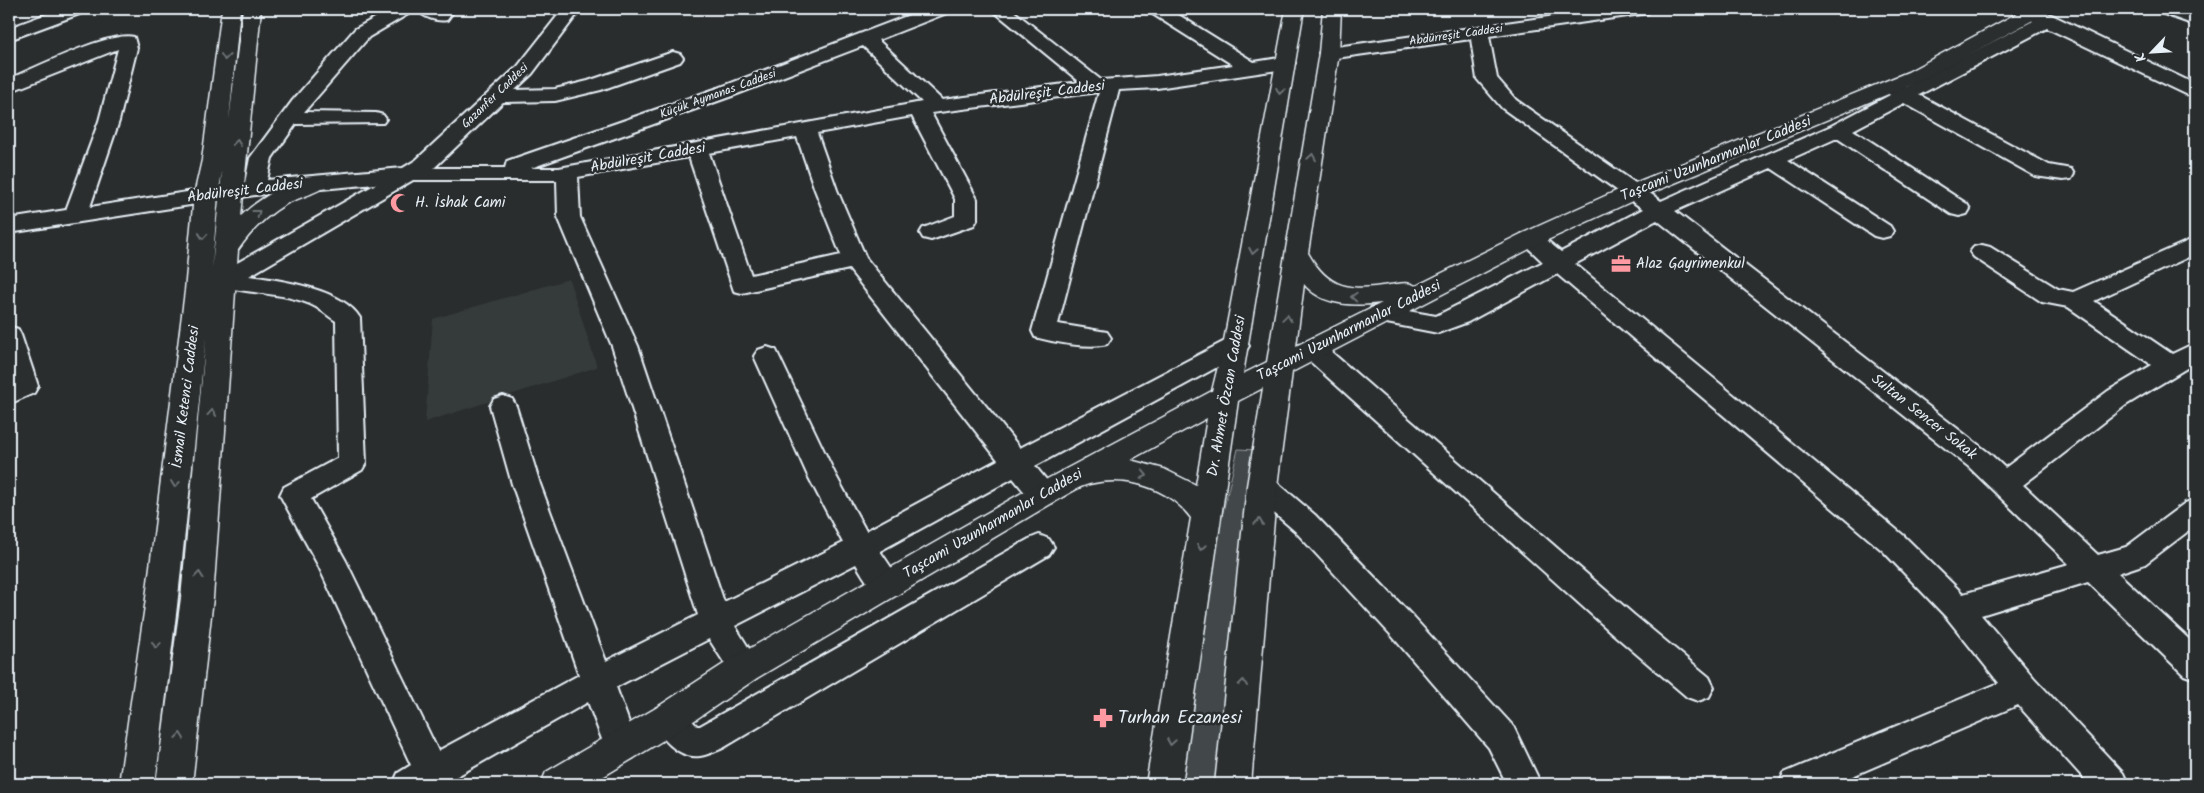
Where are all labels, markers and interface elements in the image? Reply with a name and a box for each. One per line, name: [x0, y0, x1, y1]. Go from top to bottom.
street label: Abdürreşit Caddesi: [1408, 19, 1505, 51]
north arrow: [2126, 28, 2176, 78]
text: K: [2129, 48, 2153, 66]
one-way arrow: [221, 53, 231, 61]
street label: Gazanfer Caddesi: [457, 58, 534, 133]
street label: Küçük Aymanas Caddesi: [657, 64, 780, 124]
street label: Abdülreşit Caddesi: [988, 74, 1108, 112]
one-way arrow: [1275, 87, 1285, 96]
street label: Taşcami Uzunharmanlar Caddesi: [1617, 109, 1816, 208]
street label: Abdülreşit Caddesi: [589, 136, 709, 180]
one-way arrow: [231, 138, 242, 146]
one-way arrow: [1306, 153, 1317, 161]
street label: Abdülreşit Caddesi: [186, 172, 306, 210]
place label: H. İshak Cami: [415, 191, 507, 215]
mosque icon: H. İshak Cami: [389, 192, 411, 214]
one-way arrow: [251, 210, 260, 218]
one-way arrow: [197, 232, 208, 240]
one-way arrow: [1248, 247, 1258, 256]
place label: Alaz Gayrimenkul: [1636, 252, 1745, 276]
office icon: Alaz Gayrimenkul: [1610, 253, 1632, 275]
street label: Taşcami Uzunharmanlar Caddesi: [1253, 273, 1447, 388]
one-way arrow: [1350, 292, 1358, 303]
street label: Dr. Ahmet Özcan Caddesi: [1201, 312, 1253, 478]
one-way arrow: [1281, 313, 1291, 322]
street label: İsmail Ketenci Caddesi: [165, 323, 207, 470]
street label: Sultan Sencer Sokak: [1866, 368, 1983, 467]
one-way arrow: [207, 408, 218, 416]
street label: Taşcami Uzunharmanlar Caddesi: [899, 462, 1089, 585]
one-way arrow: [1139, 469, 1148, 480]
one-way arrow: [170, 480, 181, 488]
one-way arrow: [1253, 517, 1264, 525]
one-way arrow: [1196, 543, 1207, 551]
one-way arrow: [193, 570, 204, 578]
one-way arrow: [151, 642, 162, 650]
one-way arrow: [1237, 679, 1248, 687]
place label: Turhan Eczanesi: [1118, 704, 1242, 733]
pharmacy icon: Turhan Eczanesi: [1092, 707, 1114, 729]
one-way arrow: [174, 732, 184, 740]
one-way arrow: [1166, 737, 1176, 746]

